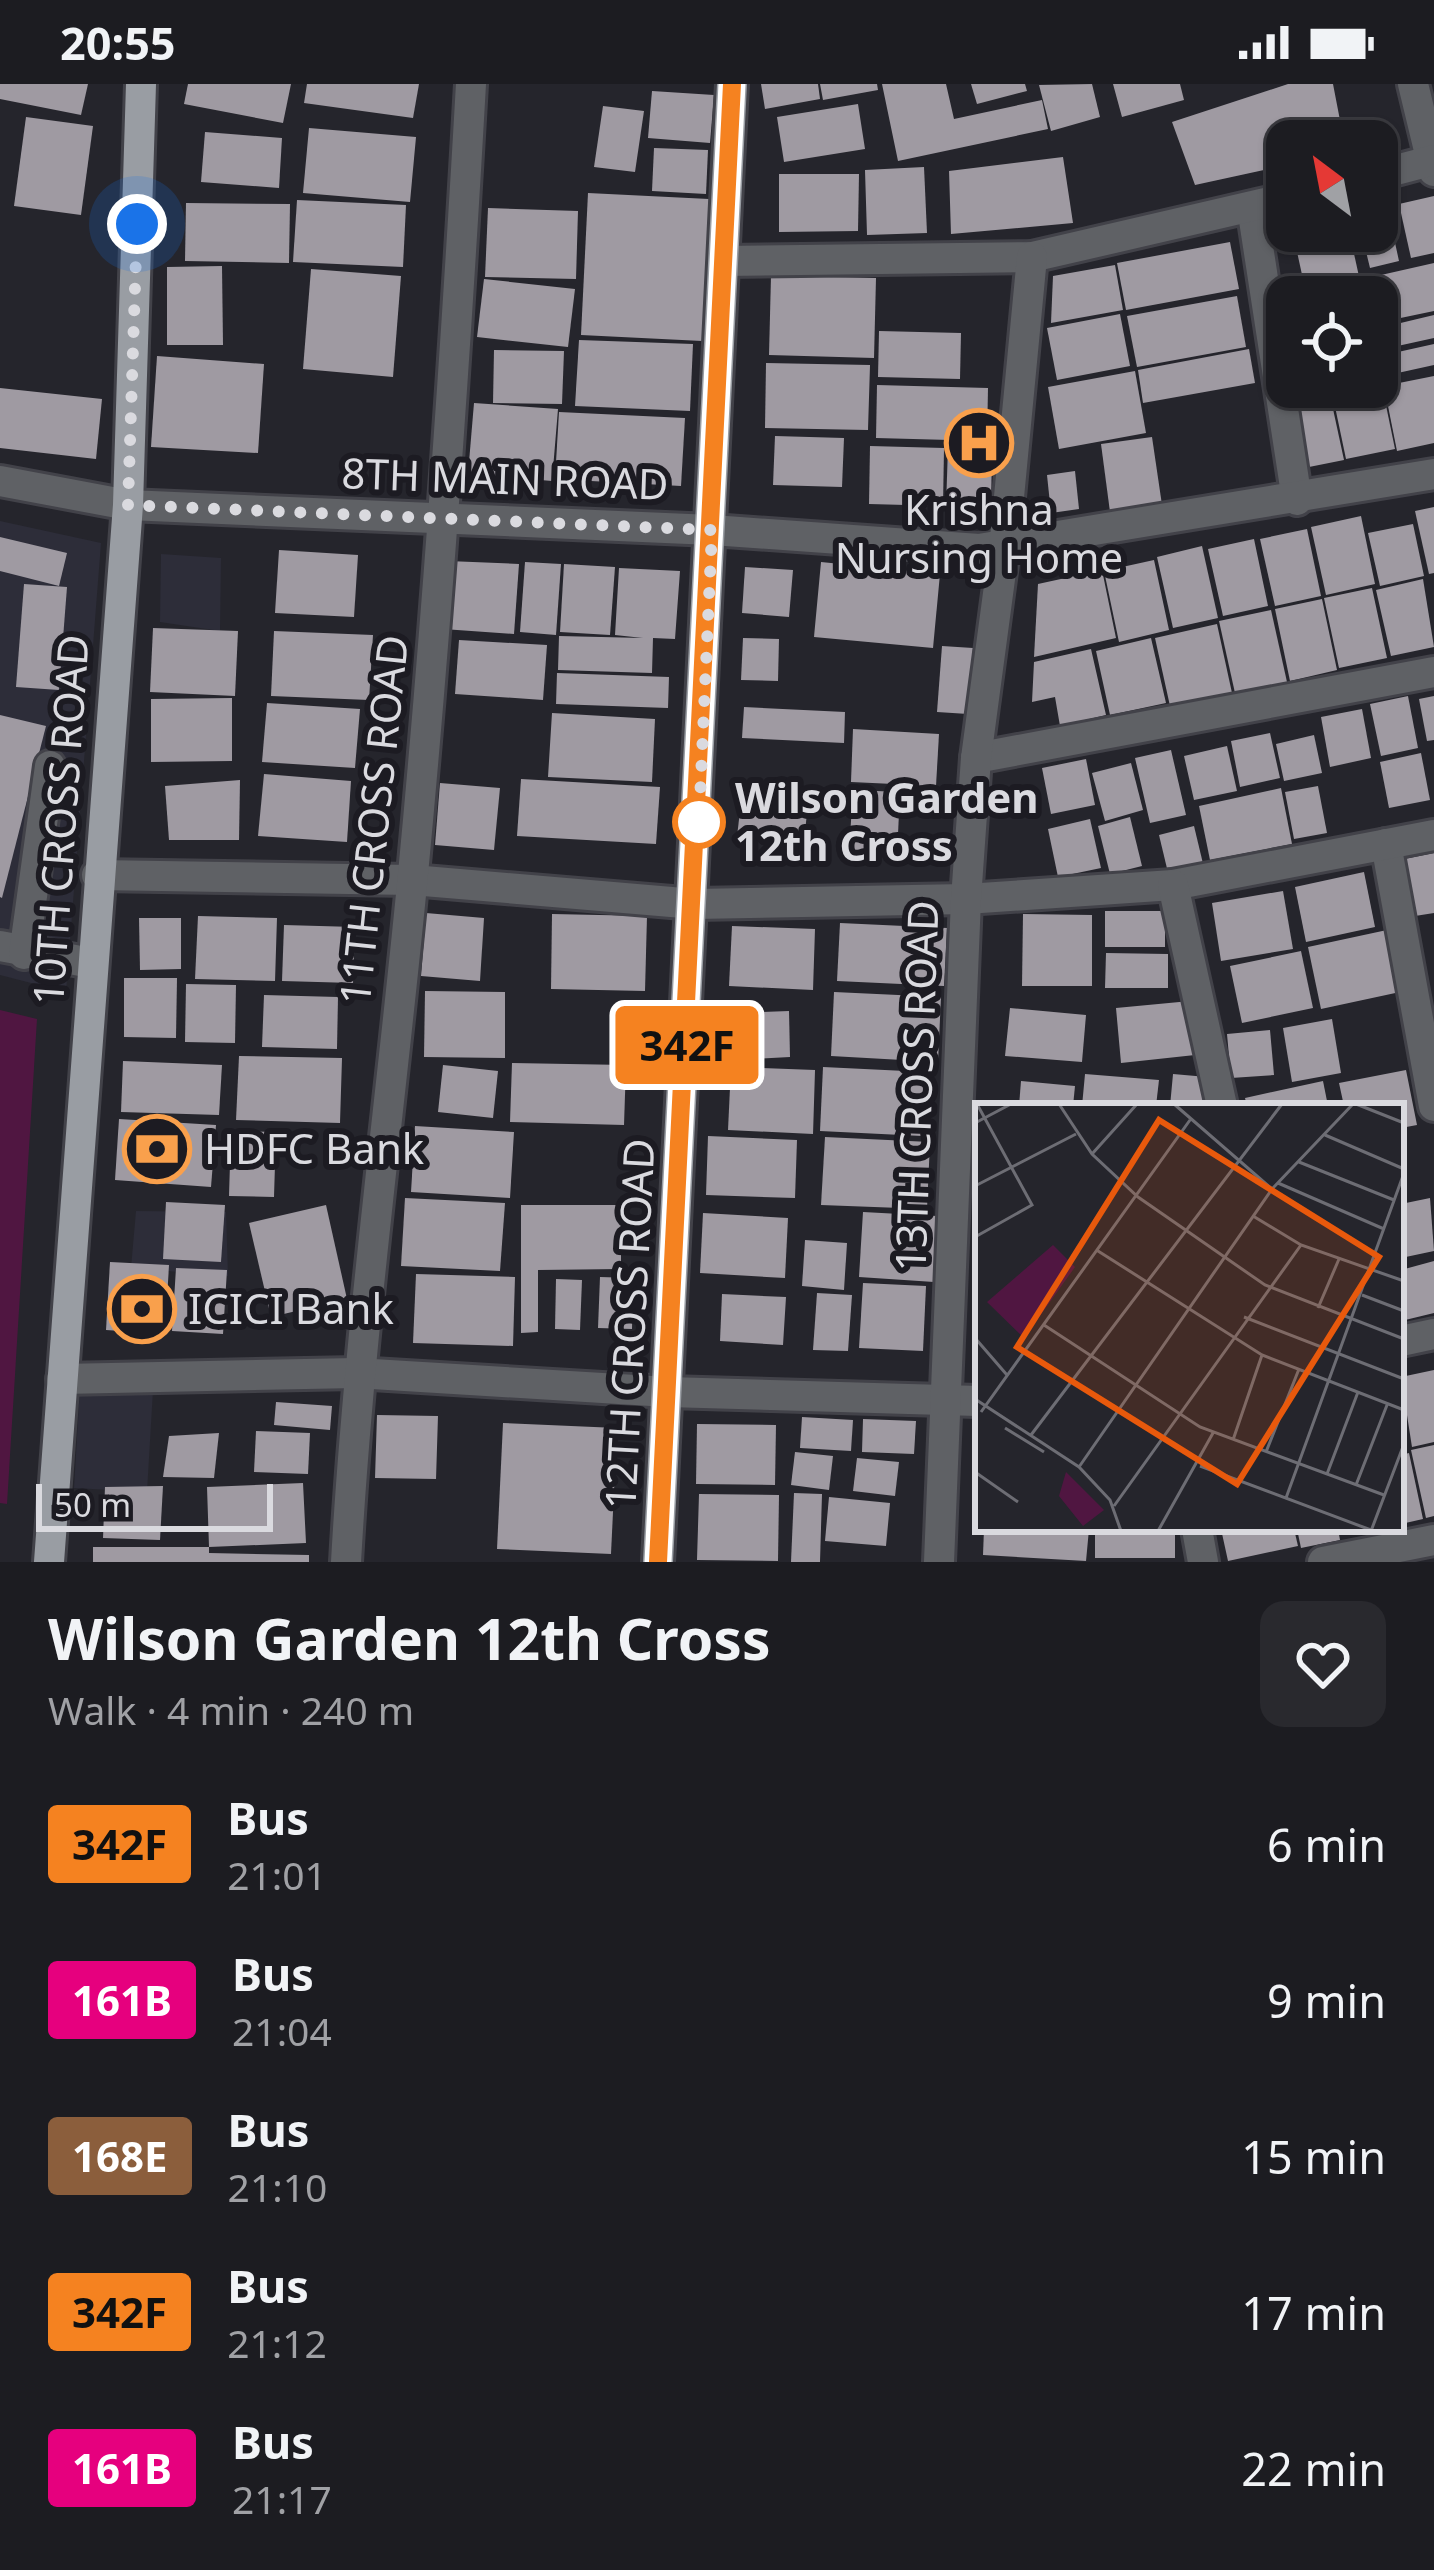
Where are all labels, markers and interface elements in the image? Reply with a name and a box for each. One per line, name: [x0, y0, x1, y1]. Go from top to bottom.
text: 20:55: [60, 12, 176, 73]
north arrow: [1266, 120, 1398, 252]
map controls: [1266, 120, 1398, 408]
your location: [107, 194, 167, 254]
button: locate: [1266, 276, 1398, 408]
hospital icon: Krishna Nursing Home: [944, 408, 1014, 478]
street label: 8TH MAIN ROAD: [341, 443, 669, 512]
place label: Krishna Nursing Home: [835, 480, 1123, 585]
street label: 11TH CROSS ROAD: [325, 632, 420, 1008]
street label: 10TH CROSS ROAD: [18, 633, 101, 1007]
place label: Wilson Garden 12th Cross: [735, 768, 1039, 873]
marker: Wilson Garden 12th Cross: [674, 797, 724, 847]
street label: 13TH CROSS ROAD: [881, 899, 950, 1273]
line badge: 342F: [603, 1006, 771, 1084]
text: 342F: [639, 1016, 735, 1073]
inset map: [975, 1103, 1404, 1532]
bank icon: HDFC Bank: [122, 1114, 192, 1184]
place label: HDFC Bank: [204, 1119, 425, 1176]
street label: 12TH CROSS ROAD: [590, 1137, 667, 1511]
bank icon: ICICI Bank: [107, 1274, 177, 1344]
place label: ICICI Bank: [188, 1279, 395, 1336]
scale bar: [36, 1478, 273, 1531]
text: 50 m: [54, 1482, 131, 1527]
text: Wilson Garden 12th Cross: [48, 1599, 771, 1677]
button: heart: [1260, 1601, 1386, 1727]
text: Walk · 4 min · 240 m: [48, 1683, 414, 1736]
text: Bus: [227, 1787, 309, 1848]
text: 6 min: [1267, 1814, 1386, 1875]
text: 342F: [72, 1815, 167, 1872]
text: 21:01: [227, 1848, 327, 1901]
text: Bus: [232, 1943, 314, 2004]
text: 9 min: [1267, 1970, 1386, 2031]
text: 161B: [72, 1971, 172, 2028]
text: 21:04: [232, 2004, 332, 2057]
text: Bus: [228, 2099, 309, 2160]
text: 15 min: [1241, 2126, 1386, 2187]
text: 168E: [72, 2127, 168, 2184]
text: 21:10: [228, 2160, 327, 2213]
text: Bus: [227, 2255, 309, 2316]
text: 17 min: [1241, 2282, 1386, 2343]
text: 342F: [72, 2283, 167, 2340]
text: 21:12: [227, 2316, 327, 2369]
text: Bus: [232, 2411, 314, 2472]
text: 22 min: [1241, 2438, 1386, 2499]
text: 161B: [72, 2439, 172, 2496]
text: 21:17: [232, 2472, 332, 2525]

